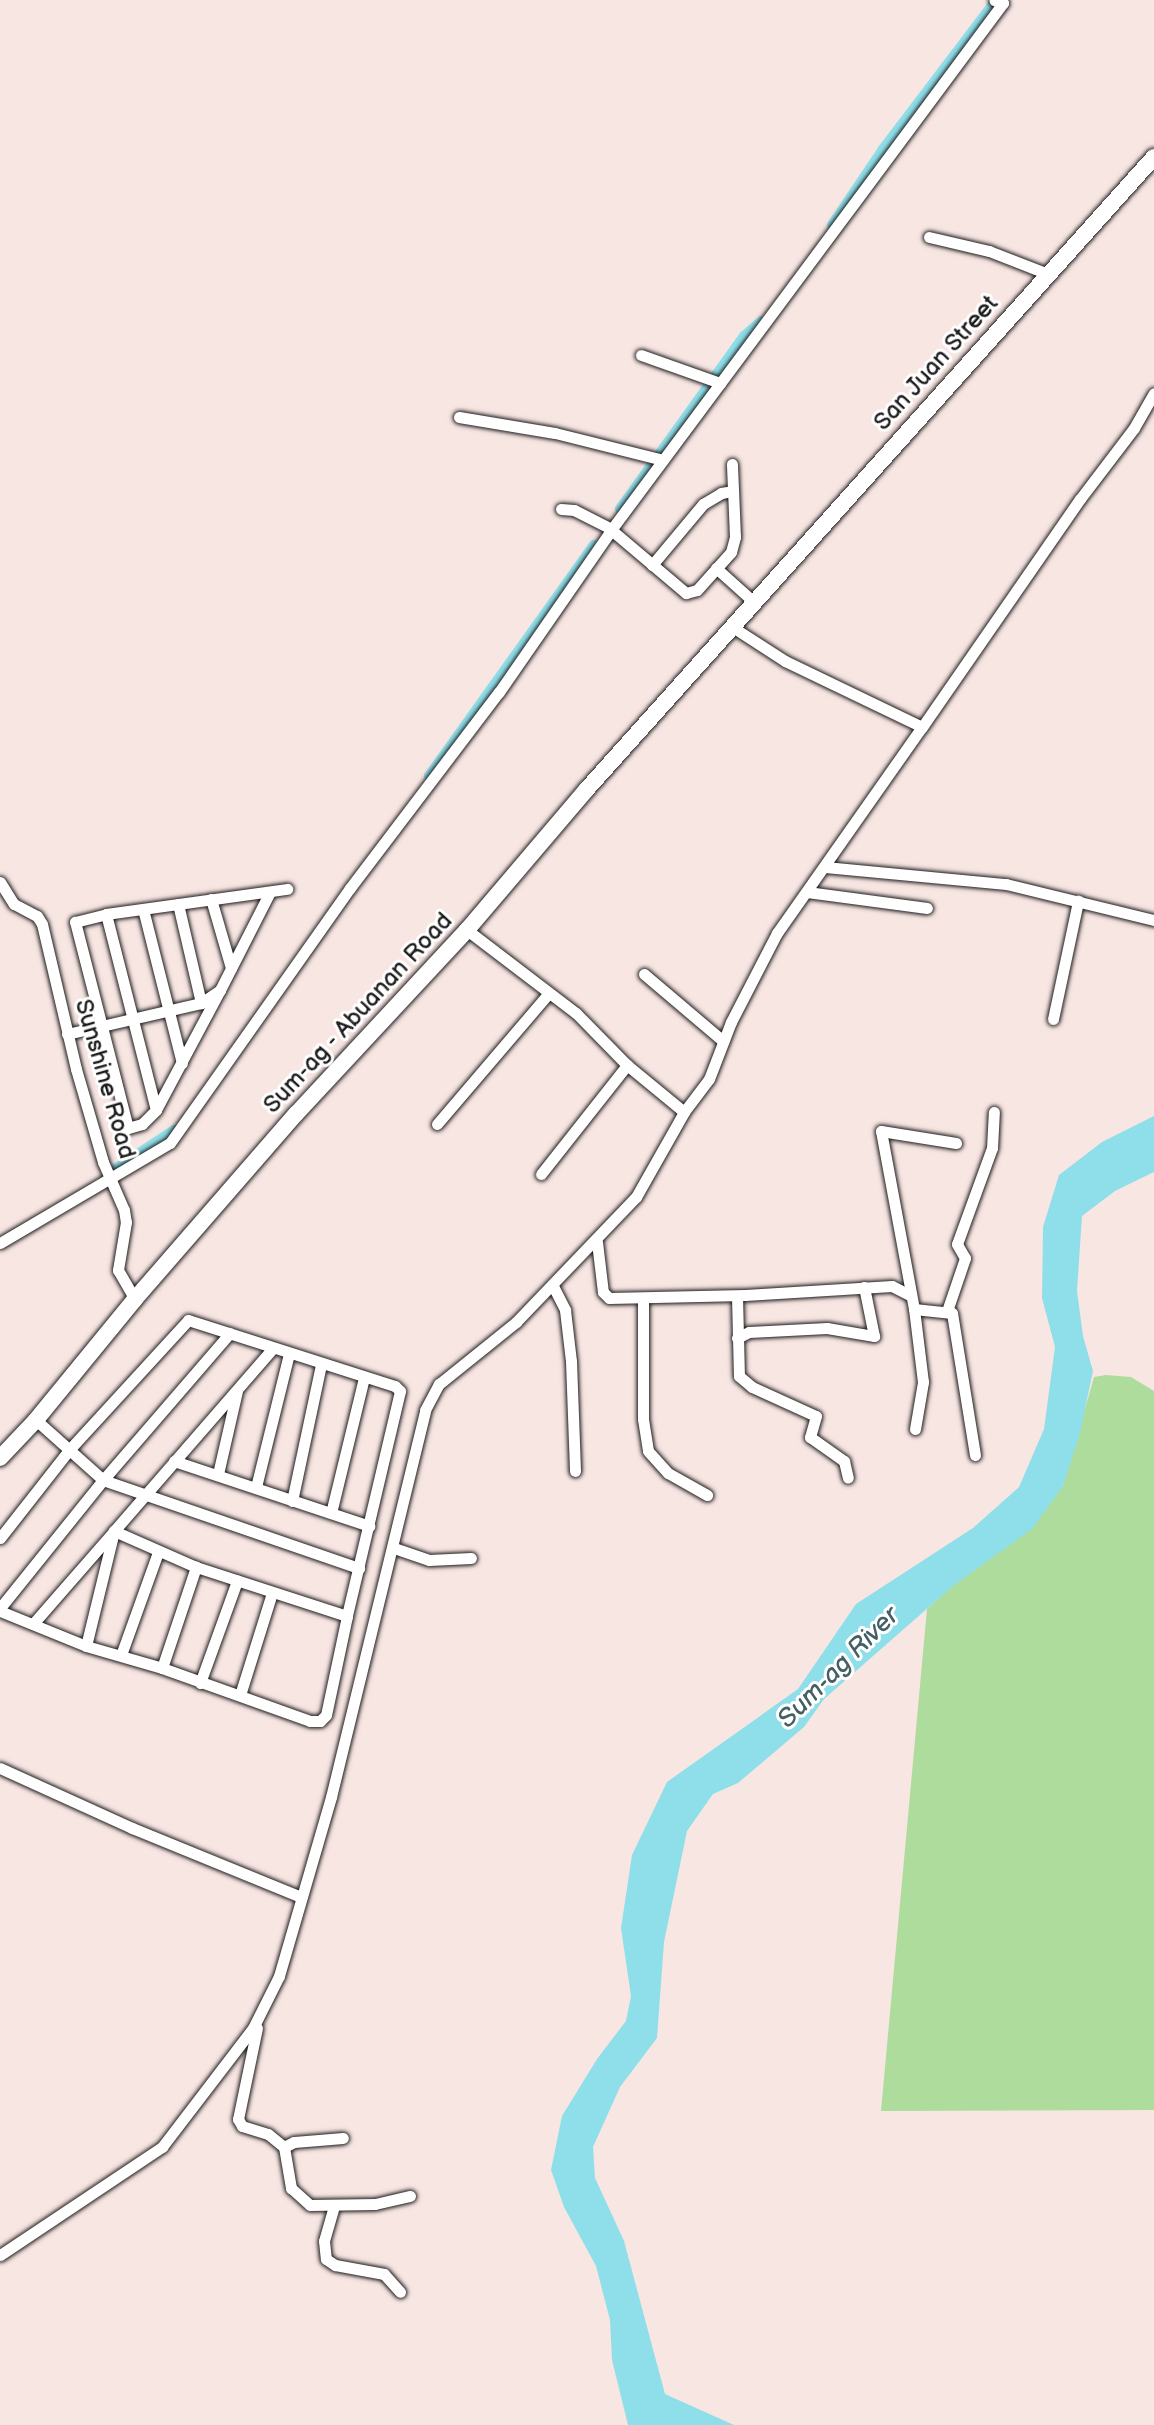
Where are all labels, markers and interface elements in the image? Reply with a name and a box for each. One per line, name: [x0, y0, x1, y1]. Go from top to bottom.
street label: San Juan Street: [867, 289, 1005, 437]
street label: Sum-ag - Abuanan Road: [257, 906, 459, 1120]
street label: Sunshine Road: [68, 996, 142, 1162]
water label: Sum-ag River: [772, 1601, 906, 1735]

